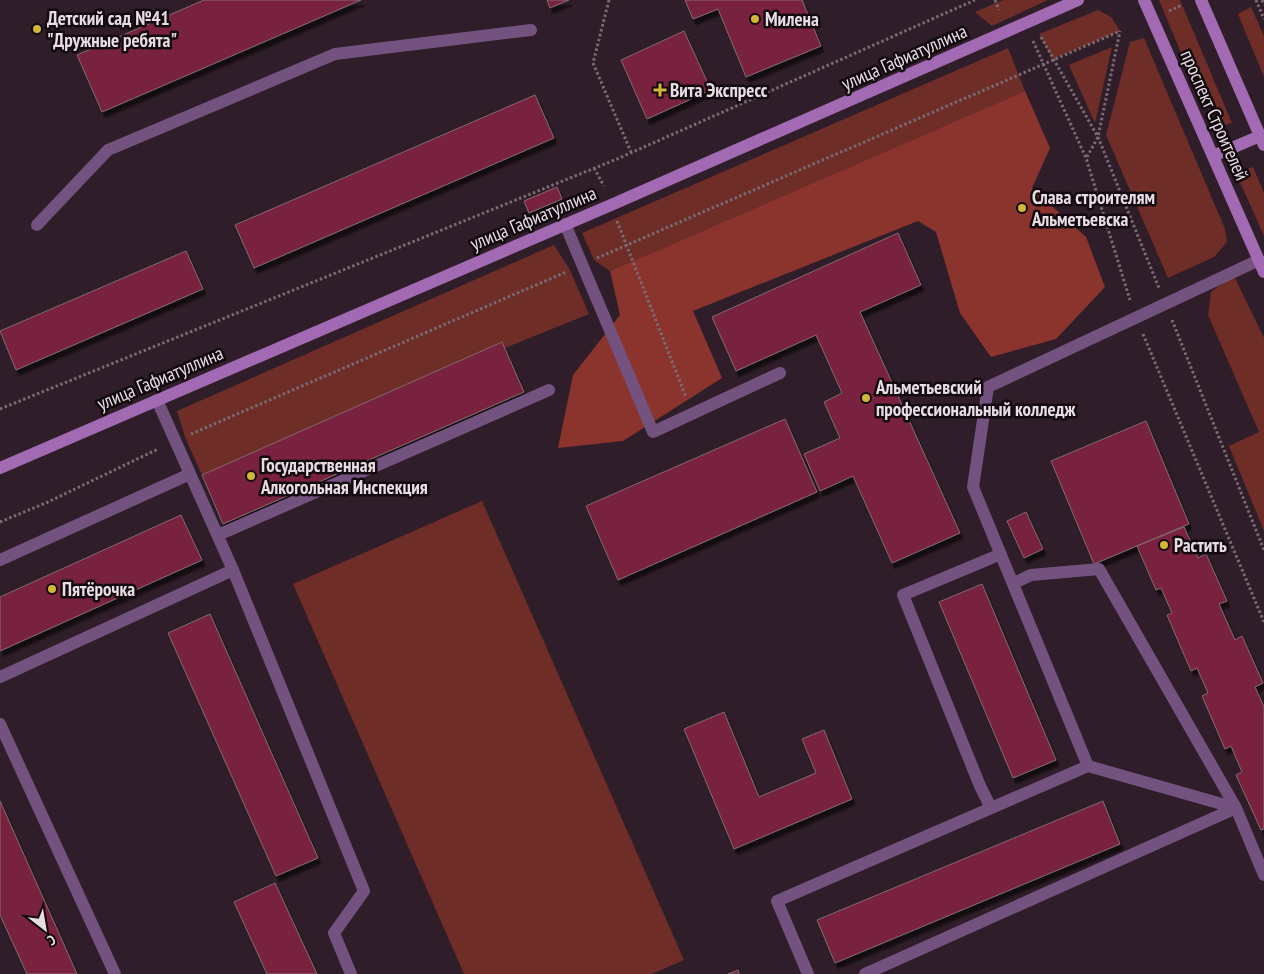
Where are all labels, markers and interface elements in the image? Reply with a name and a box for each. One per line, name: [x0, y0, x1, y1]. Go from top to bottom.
place label: Детский сад №41 "Дружные ребята": [47, 6, 177, 52]
place label: Милена: [765, 7, 819, 31]
marker: Милена: [749, 13, 761, 25]
street label: улица Гафиатуллина: [838, 19, 970, 95]
marker: Детский сад №41 "Дружные ребята": [31, 23, 43, 35]
street label: проспект Строителей: [1175, 46, 1255, 184]
place label: Вита Экспресс: [670, 78, 768, 102]
marker: Вита Экспресс: [654, 84, 666, 96]
street label: улица Гафиатуллина: [466, 181, 600, 255]
place label: Слава строителям Альметьевска: [1031, 185, 1155, 231]
marker: Слава строителям Альметьевска: [1016, 202, 1028, 214]
street label: улица Гафиатуллина: [93, 341, 227, 415]
place label: Альметьевский профессиональный колледж: [875, 375, 1077, 421]
marker: Альметьевский профессиональный колледж: [860, 392, 872, 404]
place label: Государственная Алкогольная Инспекция: [260, 453, 428, 499]
marker: Государственная Алкогольная Инспекция: [245, 470, 257, 482]
place label: Растить: [1174, 533, 1227, 557]
marker: Растить: [1158, 539, 1170, 551]
place label: Пятёрочка: [62, 577, 135, 601]
marker: Пятёрочка: [46, 583, 58, 595]
north arrow: [20, 904, 70, 954]
text: С: [44, 931, 59, 950]

